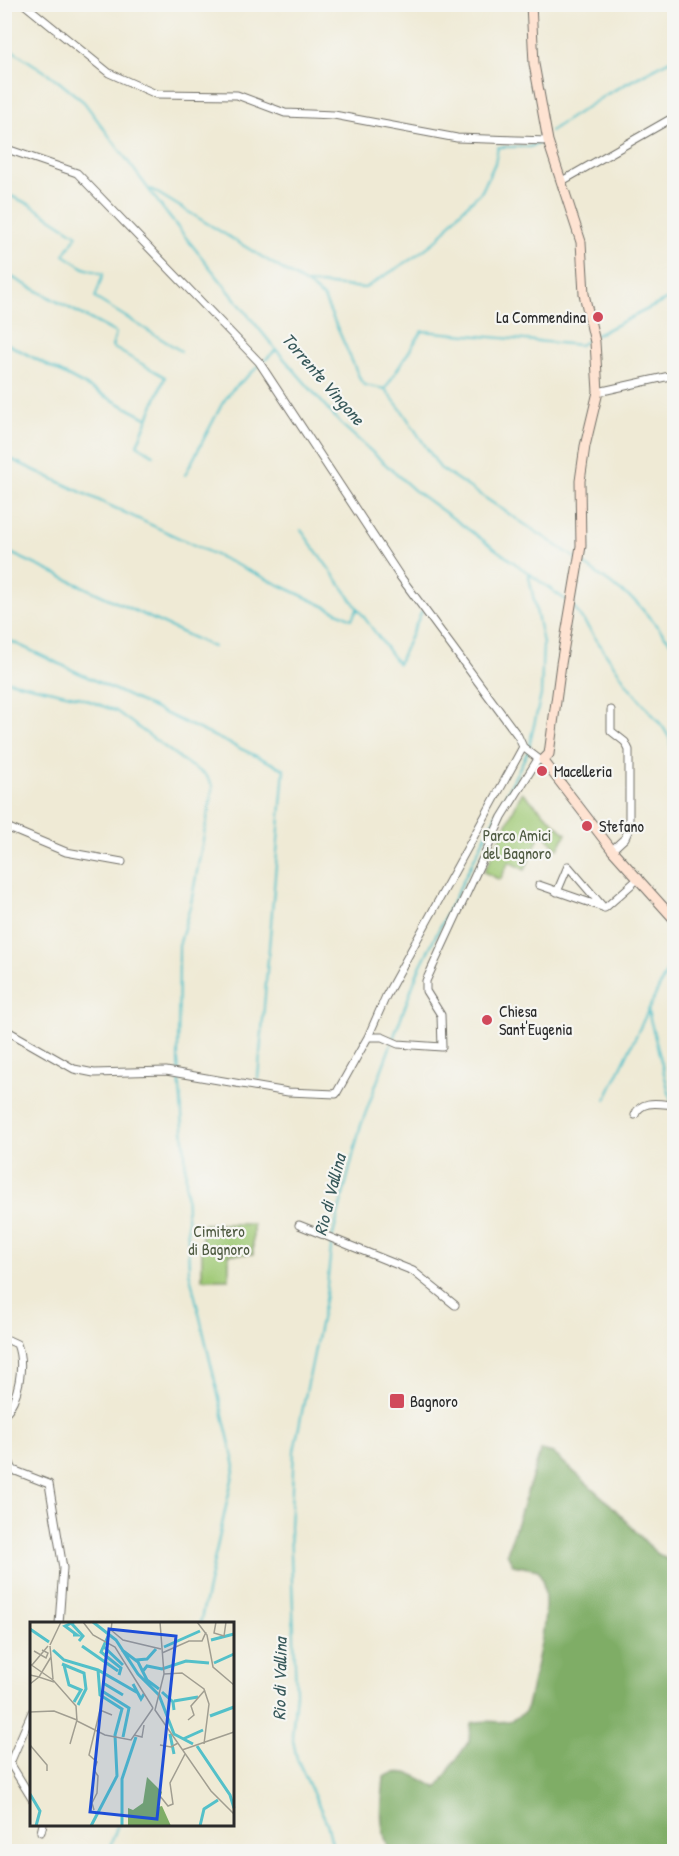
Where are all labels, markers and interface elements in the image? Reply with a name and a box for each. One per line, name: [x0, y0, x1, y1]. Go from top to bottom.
place label: La Commendina: [496, 306, 586, 328]
marker: La Commendina: [591, 310, 605, 324]
water label: Torrente Vingone: [276, 327, 371, 431]
place label: Macelleria: [554, 760, 612, 782]
marker: Macelleria: [535, 764, 549, 778]
place label: Stefano: [599, 815, 644, 837]
marker: Stefano: [580, 819, 594, 833]
park label: Parco Amici del Bagnoro: [483, 824, 552, 864]
place label: Chiesa Sant'Eugenia: [499, 1000, 572, 1040]
marker: Chiesa Sant'Eugenia: [480, 1013, 494, 1027]
water label: Rio di Vallina: [307, 1150, 352, 1238]
park label: Cimitero di Bagnoro: [188, 1220, 250, 1260]
place label: Bagnoro: [410, 1390, 458, 1412]
marker: Bagnoro: [388, 1392, 406, 1410]
inset map: [30, 1622, 234, 1826]
water label: Rio di Vallina: [266, 1635, 293, 1721]

